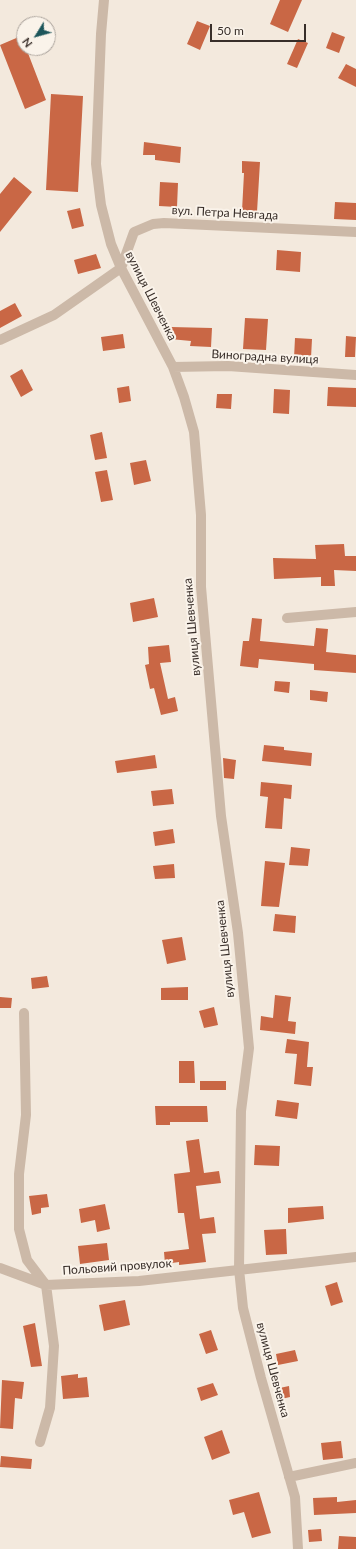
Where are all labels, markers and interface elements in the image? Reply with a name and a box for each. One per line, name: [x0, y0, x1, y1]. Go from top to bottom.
north arrow: [16, 16, 56, 56]
scale bar: [212, 16, 308, 42]
text: 50 m: [217, 23, 244, 38]
text: N: [19, 36, 35, 50]
street label: вул. Петра Невгада: [171, 203, 279, 223]
street label: вулиця Шевченка: [122, 249, 180, 343]
street label: Виноградна вулиця: [211, 347, 319, 367]
street label: вулиця Шевченка: [181, 578, 203, 676]
street label: вулиця Шевченка: [213, 899, 237, 999]
street label: Польовий провулок: [62, 1256, 172, 1278]
street label: вулиця Шевченка: [253, 1321, 293, 1419]

